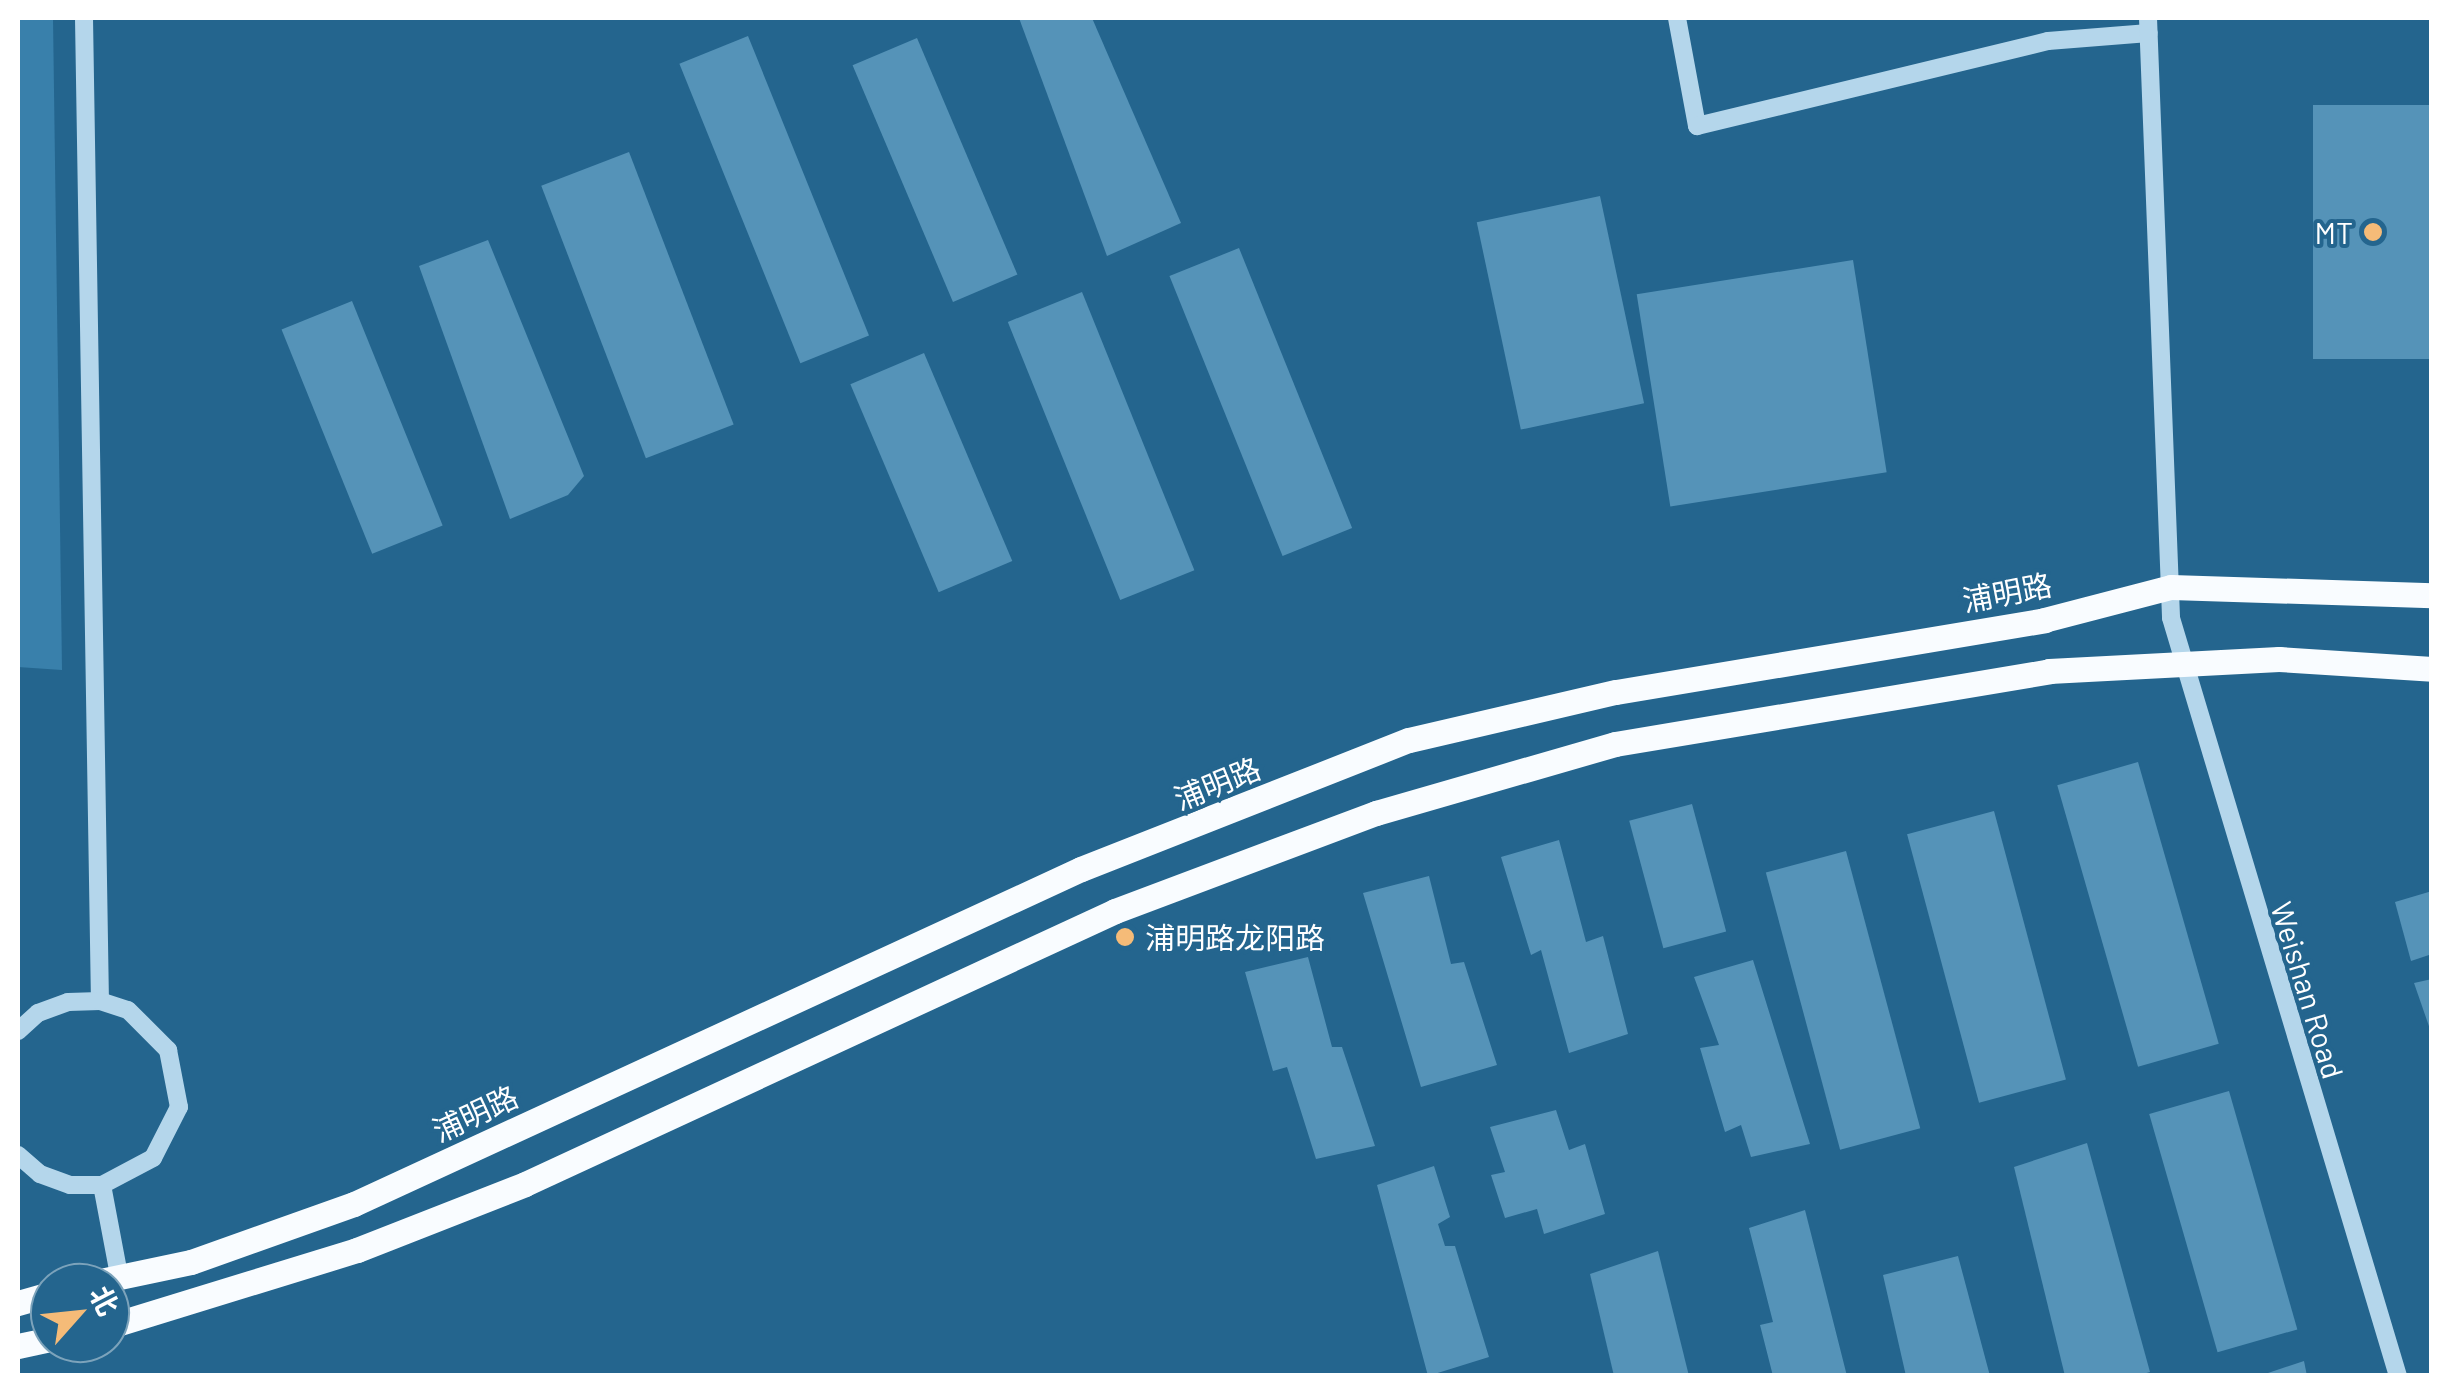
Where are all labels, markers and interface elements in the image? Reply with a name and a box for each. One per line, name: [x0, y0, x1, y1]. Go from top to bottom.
place label: MT: [2314, 214, 2353, 250]
marker: MT: [2362, 221, 2384, 243]
street label: 浦明路: [1959, 566, 2055, 618]
street label: 浦明路: [1169, 749, 1265, 817]
street label: Weishan Road: [2264, 897, 2352, 1083]
place label: 浦明路龙阳路: [1145, 919, 1325, 955]
marker: 浦明路龙阳路: [1114, 926, 1136, 948]
street label: 浦明路: [427, 1078, 523, 1148]
north arrow: [30, 1263, 130, 1363]
text: 北: [83, 1280, 126, 1320]

